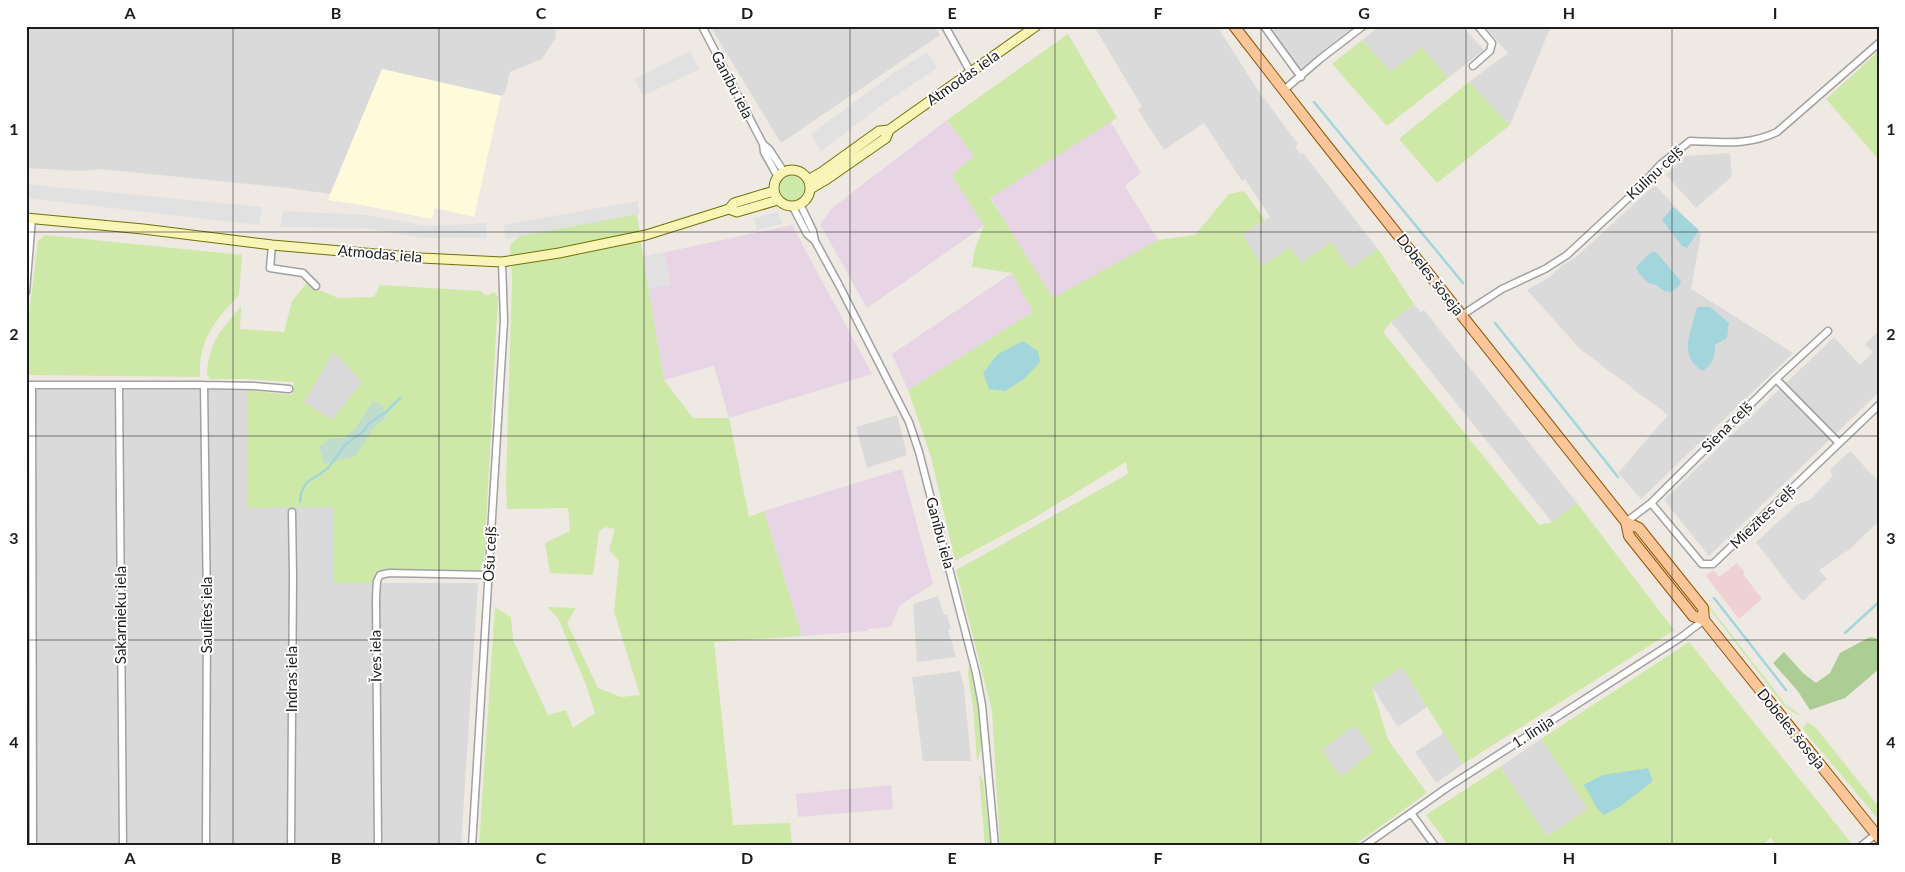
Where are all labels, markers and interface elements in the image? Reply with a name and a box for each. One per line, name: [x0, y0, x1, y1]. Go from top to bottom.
text: A: [123, 3, 136, 22]
text: B: [331, 3, 341, 22]
text: C: [536, 3, 547, 22]
text: D: [741, 3, 753, 22]
text: E: [947, 3, 957, 22]
text: F: [1153, 3, 1163, 22]
text: G: [1358, 3, 1370, 22]
text: H: [1563, 3, 1575, 22]
text: I: [1773, 3, 1777, 22]
street label: Atmodas iela: [923, 46, 1002, 109]
street label: Ganību iela: [708, 48, 758, 121]
text: 1: [9, 119, 19, 138]
text: 1: [1886, 119, 1896, 138]
street label: Kūliņu ceļš: [1622, 142, 1686, 203]
street label: Dobeles šoseja: [1393, 230, 1468, 319]
street label: Atmodas iela: [337, 240, 423, 266]
text: 2: [9, 324, 19, 343]
text: 2: [1886, 324, 1896, 343]
street label: Siena ceļš: [1697, 397, 1755, 455]
street label: Miezītes ceļš: [1726, 481, 1799, 552]
street label: Ganību iela: [923, 495, 959, 571]
street label: Ošu ceļš: [479, 526, 499, 582]
text: 3: [9, 528, 19, 547]
text: 3: [1886, 528, 1896, 547]
street label: Sakarnieku iela: [111, 566, 129, 664]
street label: Saulītes iela: [197, 576, 215, 654]
street label: Īves iela: [366, 630, 384, 682]
street label: Indras iela: [282, 646, 300, 712]
street label: Dobeles šoseja: [1754, 684, 1830, 772]
street label: 1. līnija: [1508, 711, 1557, 751]
text: 4: [9, 732, 19, 751]
text: 4: [1886, 732, 1896, 751]
text: A: [123, 848, 136, 867]
text: B: [331, 848, 341, 867]
text: C: [536, 848, 547, 867]
text: D: [741, 848, 753, 867]
text: E: [947, 848, 957, 867]
text: F: [1153, 848, 1163, 867]
text: G: [1358, 848, 1370, 867]
text: H: [1563, 848, 1575, 867]
text: I: [1773, 848, 1777, 867]

